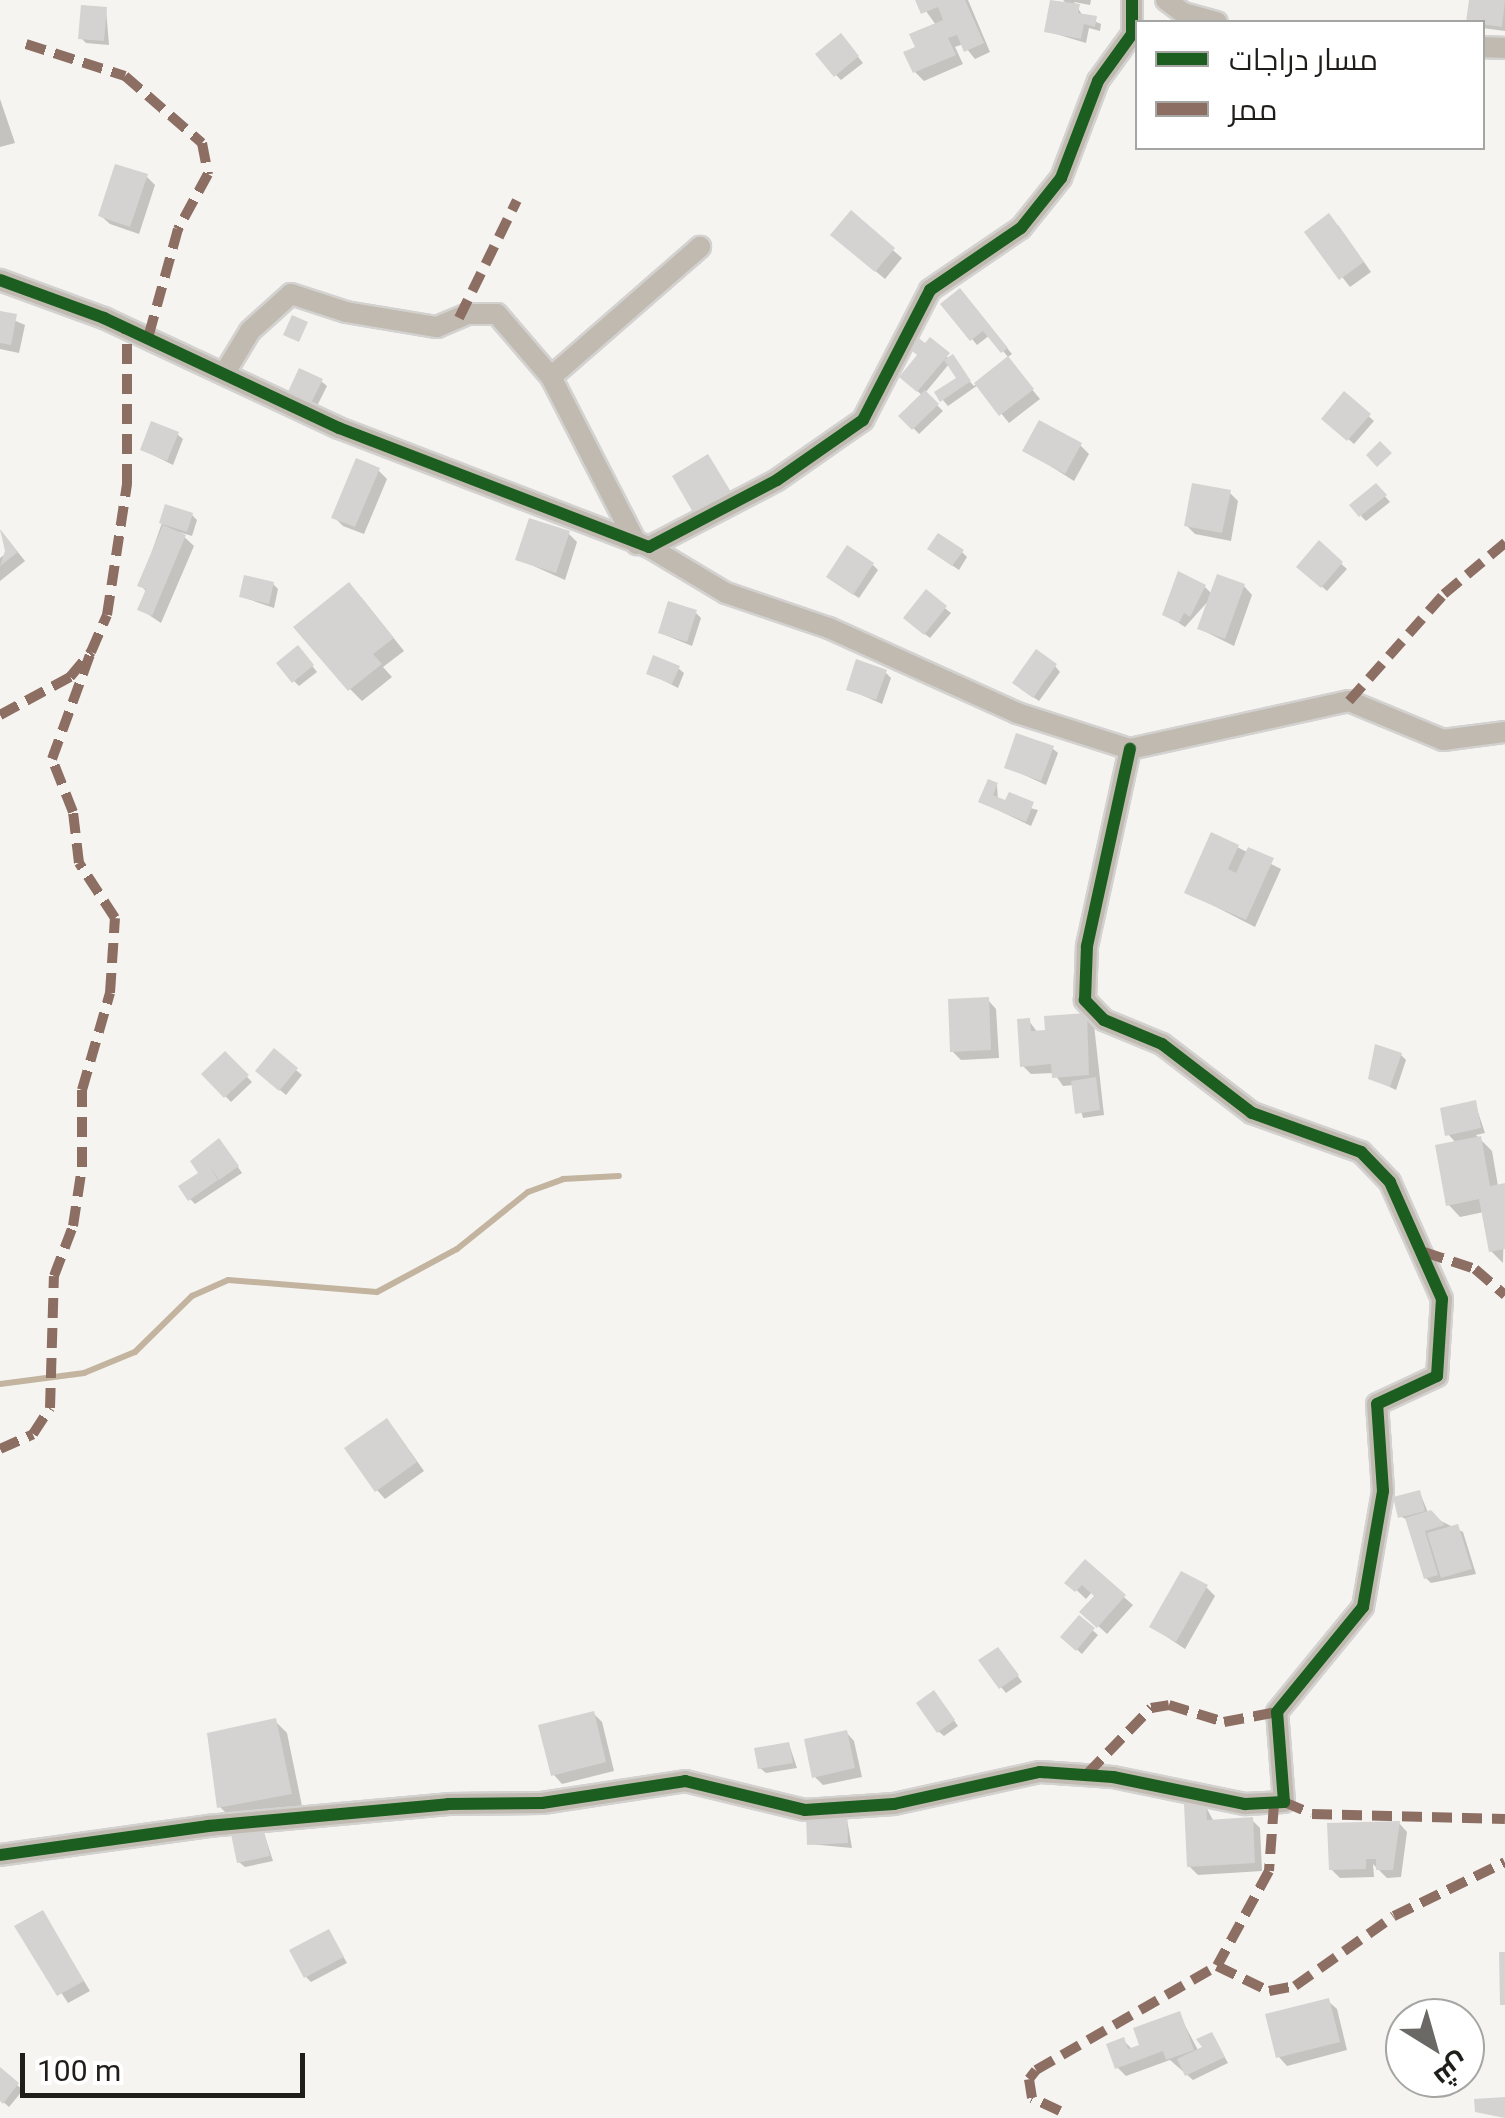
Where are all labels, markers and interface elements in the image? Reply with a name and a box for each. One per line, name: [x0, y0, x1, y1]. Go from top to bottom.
legend: [1135, 20, 1485, 150]
text: مسار دراجات: [1229, 42, 1378, 77]
text: ممر: [1229, 92, 1278, 127]
north arrow: [1385, 1998, 1485, 2098]
scale bar: [25, 2033, 310, 2095]
text: ش: [1428, 2047, 1476, 2095]
text: 100 m: [37, 2053, 121, 2088]

